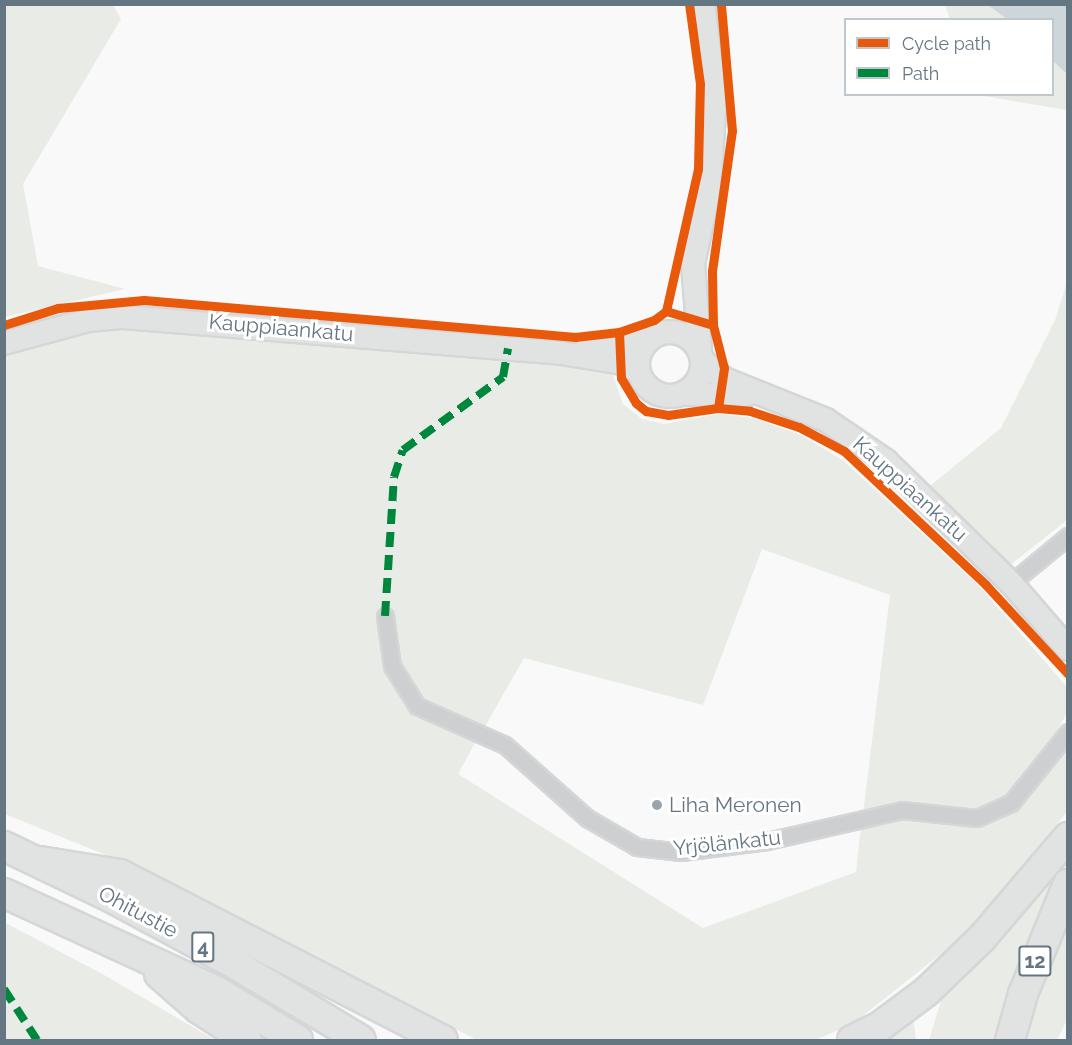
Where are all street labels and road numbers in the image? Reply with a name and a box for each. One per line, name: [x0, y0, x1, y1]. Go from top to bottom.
street label: Kauppiaankatu: [208, 309, 354, 347]
street label: Kauppiaankatu: [848, 431, 972, 547]
street label: Yrjölänkatu: [672, 825, 782, 861]
street label: Ohitustie: [94, 881, 182, 943]
road number: 4: [191, 930, 215, 964]
road number: 12: [1017, 944, 1053, 978]

